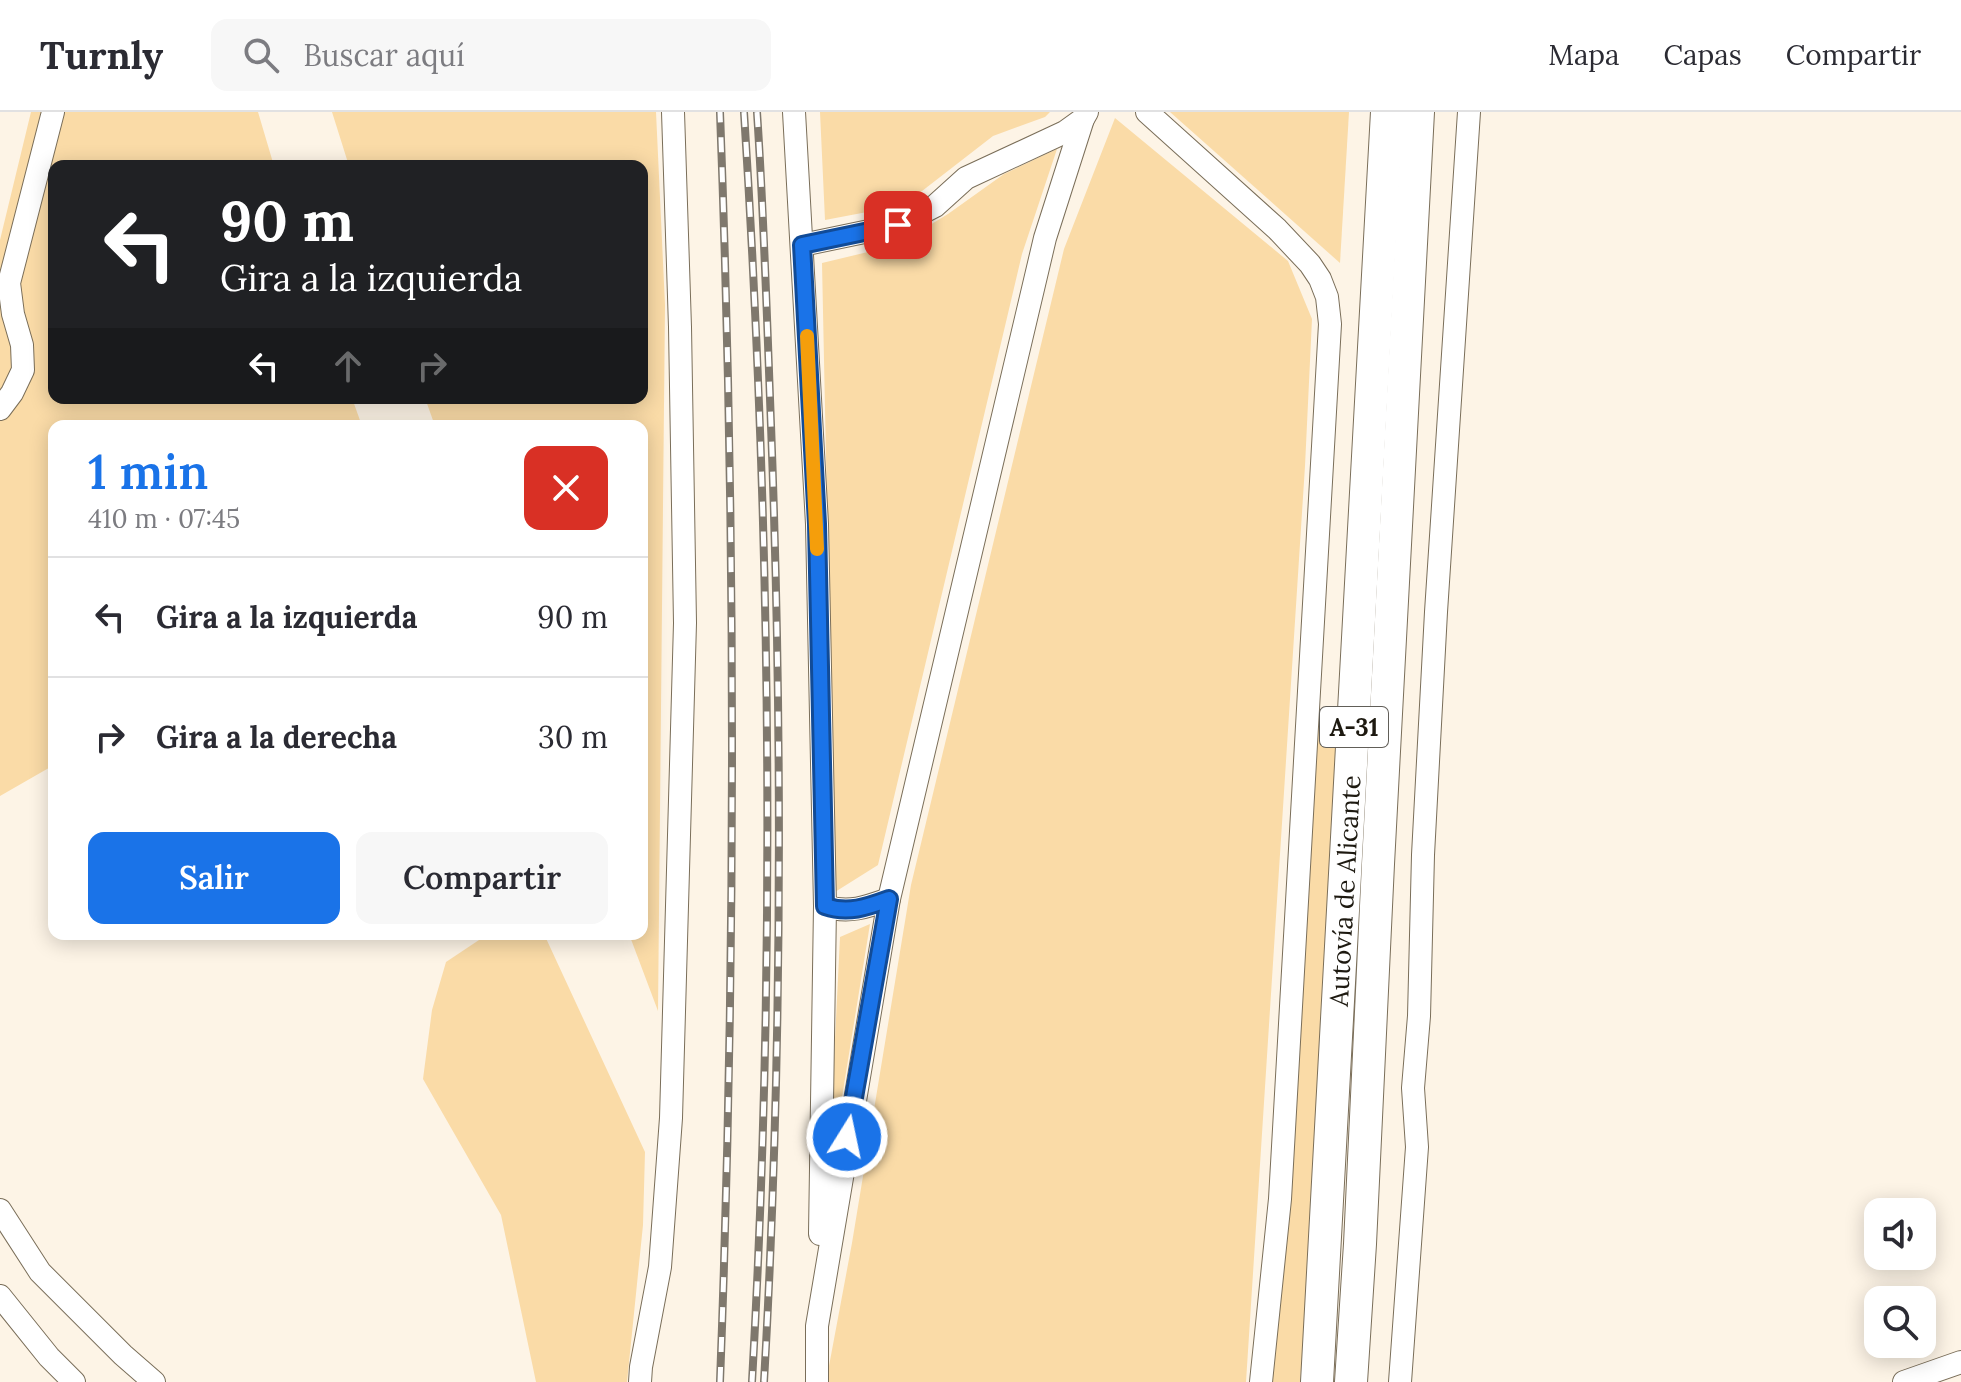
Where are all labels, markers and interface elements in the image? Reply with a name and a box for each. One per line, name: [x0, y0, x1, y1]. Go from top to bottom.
search box: [211, 19, 771, 91]
text: Turnly: [40, 31, 163, 79]
icon: search: [239, 33, 283, 77]
text: Buscar aquí: [303, 36, 465, 74]
text: Mapa: [1548, 37, 1620, 73]
text: Capas: [1664, 37, 1742, 73]
text: Compartir: [1786, 37, 1921, 73]
text: 90 m: [220, 185, 354, 256]
pin: [864, 191, 932, 259]
icon: left: [88, 192, 192, 296]
icon: arrive: [876, 203, 920, 247]
text: Gira a la izquierda: [220, 255, 522, 301]
icon: left: [242, 344, 286, 388]
icon: ahead: [326, 344, 370, 388]
icon: right: [410, 344, 454, 388]
text: 1 min: [88, 441, 208, 502]
button: close: [524, 446, 608, 530]
text: 410 m · 07:45: [88, 502, 240, 535]
icon: left: [88, 595, 132, 639]
text: Gira a la izquierda: [156, 598, 417, 636]
text: 90 m: [537, 598, 608, 636]
road number: A-31: [1320, 707, 1388, 747]
icon: right: [88, 715, 132, 759]
text: Gira a la derecha: [156, 718, 397, 756]
text: 30 m: [538, 718, 608, 756]
street label: Autovía de Alicante: [1321, 774, 1367, 1008]
button: Salir: [88, 832, 340, 924]
button: Compartir: [356, 832, 608, 924]
position arrow: [805, 1095, 889, 1179]
map controls: [1864, 1198, 1936, 1358]
button: sound: [1864, 1198, 1936, 1270]
button: search: [1864, 1286, 1936, 1358]

